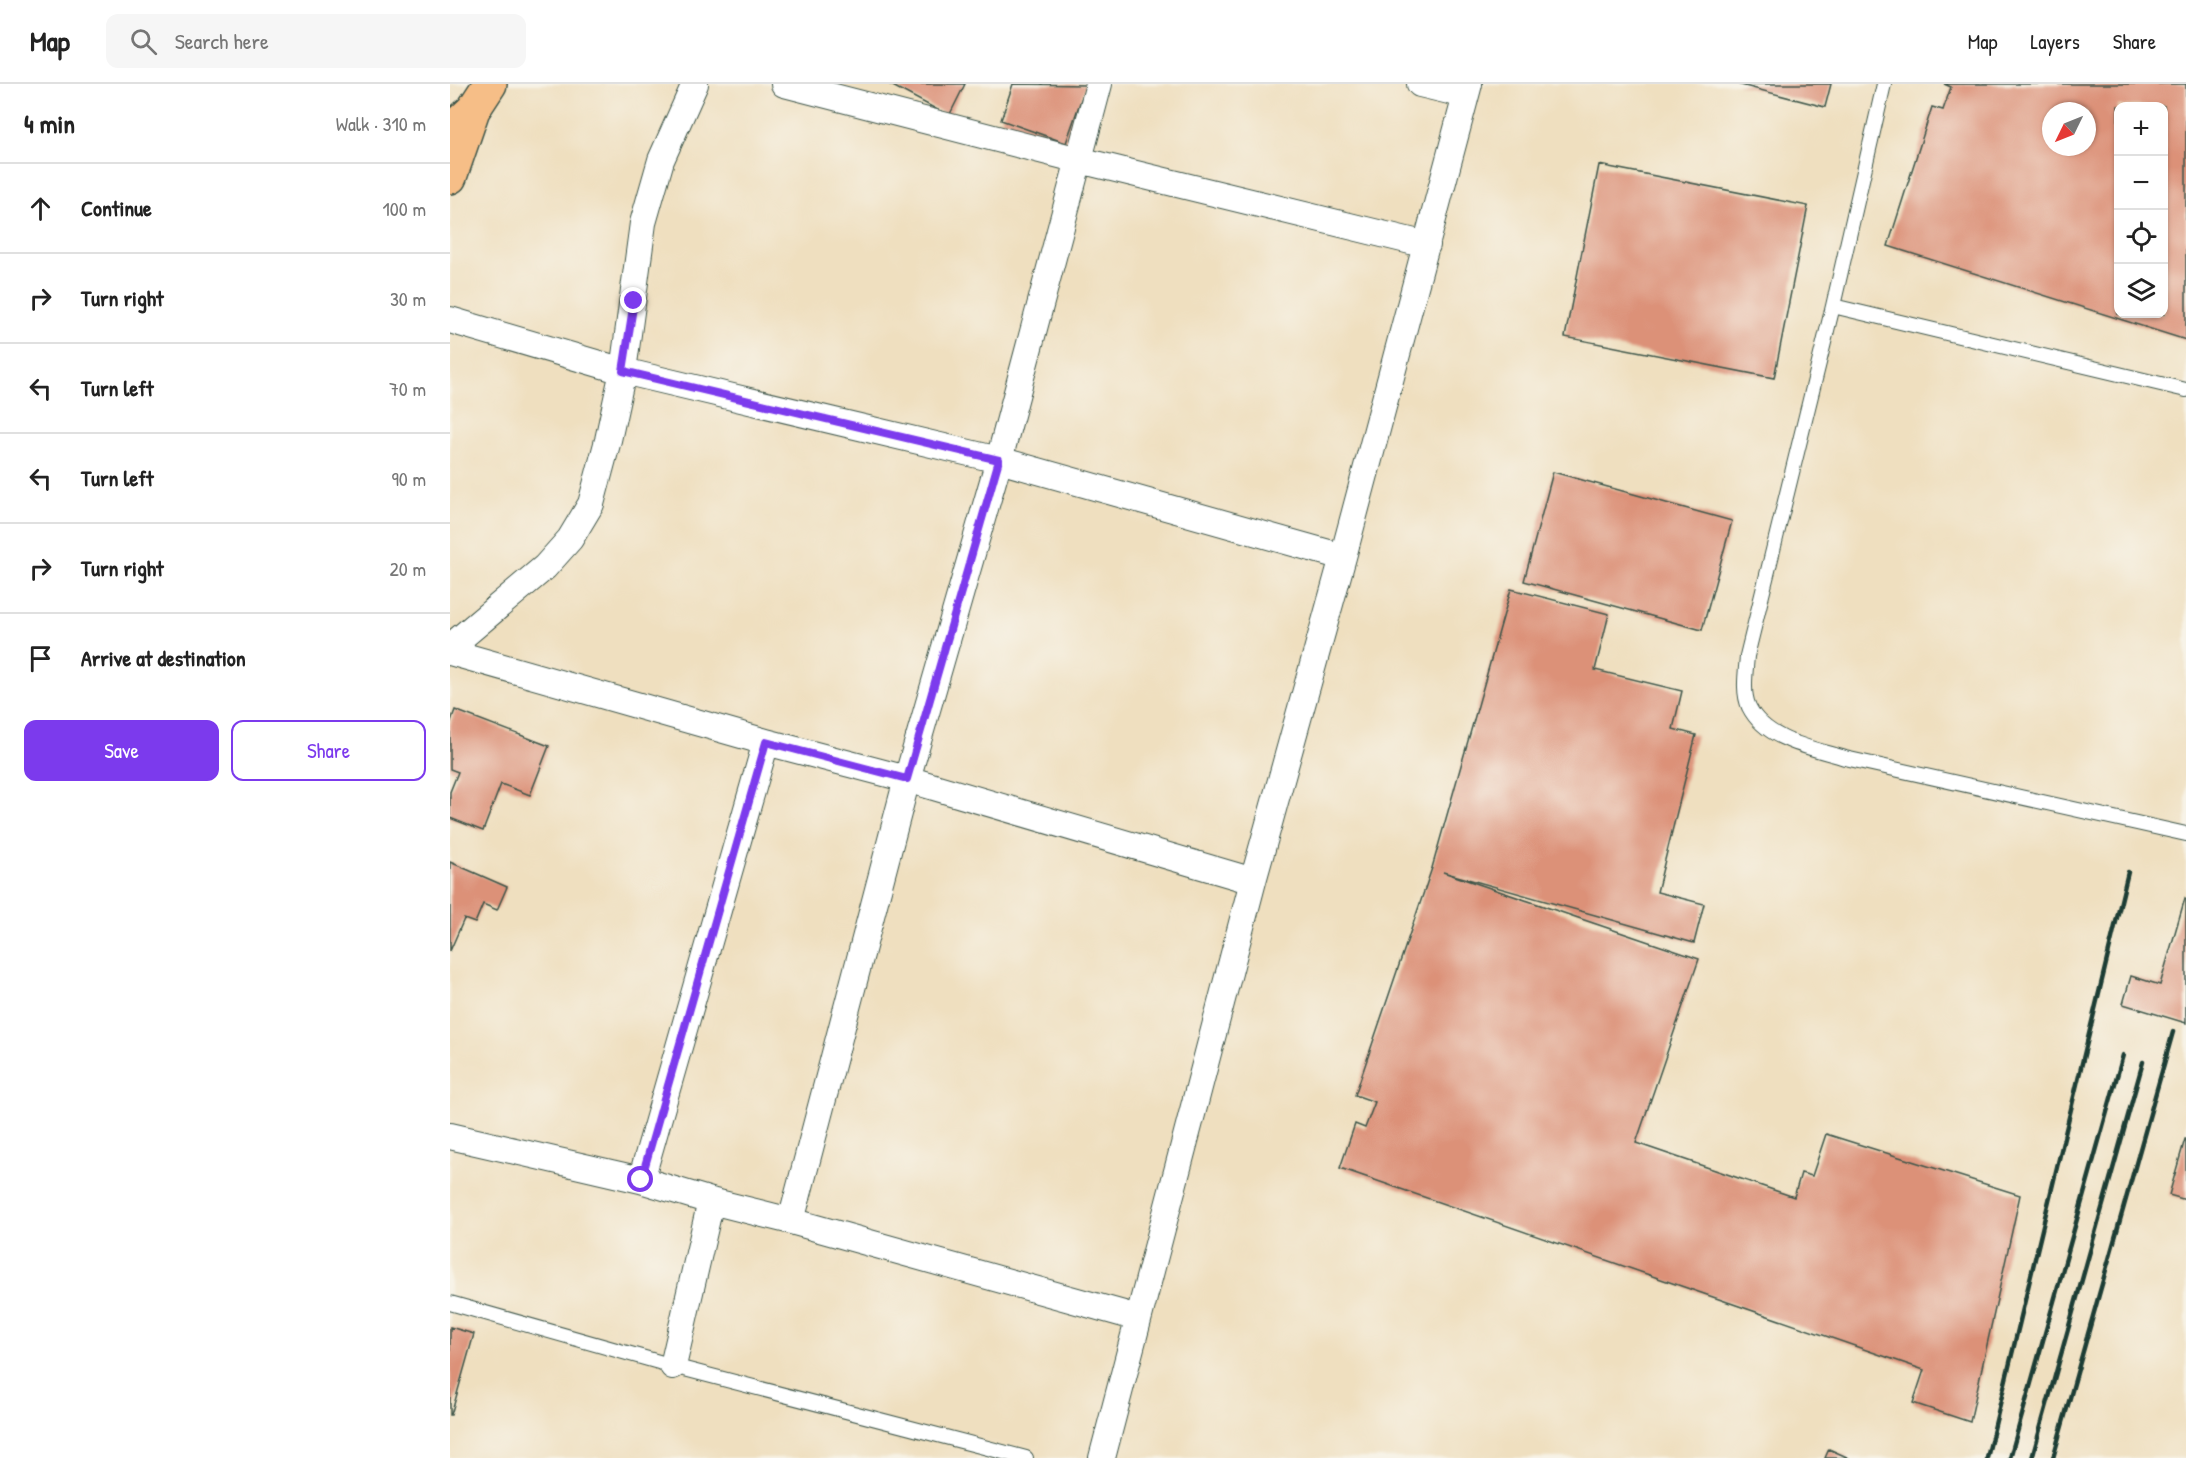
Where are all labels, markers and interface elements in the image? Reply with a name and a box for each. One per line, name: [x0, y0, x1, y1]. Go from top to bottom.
search box: [106, 14, 526, 68]
text: Map: [30, 22, 70, 60]
icon: search: [127, 25, 160, 58]
text: Search here: [175, 26, 269, 56]
text: Map: [1968, 27, 1997, 56]
text: Layers: [2030, 27, 2080, 56]
text: Share: [2113, 27, 2156, 56]
north arrow: [2042, 102, 2096, 156]
map controls: [2114, 102, 2168, 318]
button: +: [2114, 102, 2168, 156]
text: 4 min: [24, 106, 75, 141]
text: Walk · 310 m: [336, 110, 426, 137]
button: −: [2114, 156, 2168, 210]
icon: ahead: [24, 192, 57, 225]
text: Continue: [81, 193, 152, 223]
text: 100 m: [383, 195, 426, 222]
button: locate: [2114, 210, 2168, 264]
button: layers: [2114, 264, 2168, 318]
icon: right: [24, 282, 57, 315]
text: Turn right: [81, 283, 164, 313]
text: 30 m: [390, 285, 426, 312]
route end: [620, 287, 646, 313]
icon: left: [24, 372, 57, 405]
text: Turn left: [81, 373, 154, 403]
text: 70 m: [389, 375, 426, 402]
icon: left: [24, 462, 57, 495]
text: Turn left: [81, 463, 154, 493]
text: 90 m: [392, 465, 426, 492]
icon: right: [24, 552, 57, 585]
text: Turn right: [81, 553, 164, 583]
text: 20 m: [389, 555, 426, 582]
icon: arrive: [24, 642, 57, 675]
text: Arrive at destination: [81, 643, 246, 673]
button: Save: [24, 720, 219, 781]
button: Share: [231, 720, 426, 781]
route start: [627, 1166, 653, 1192]

